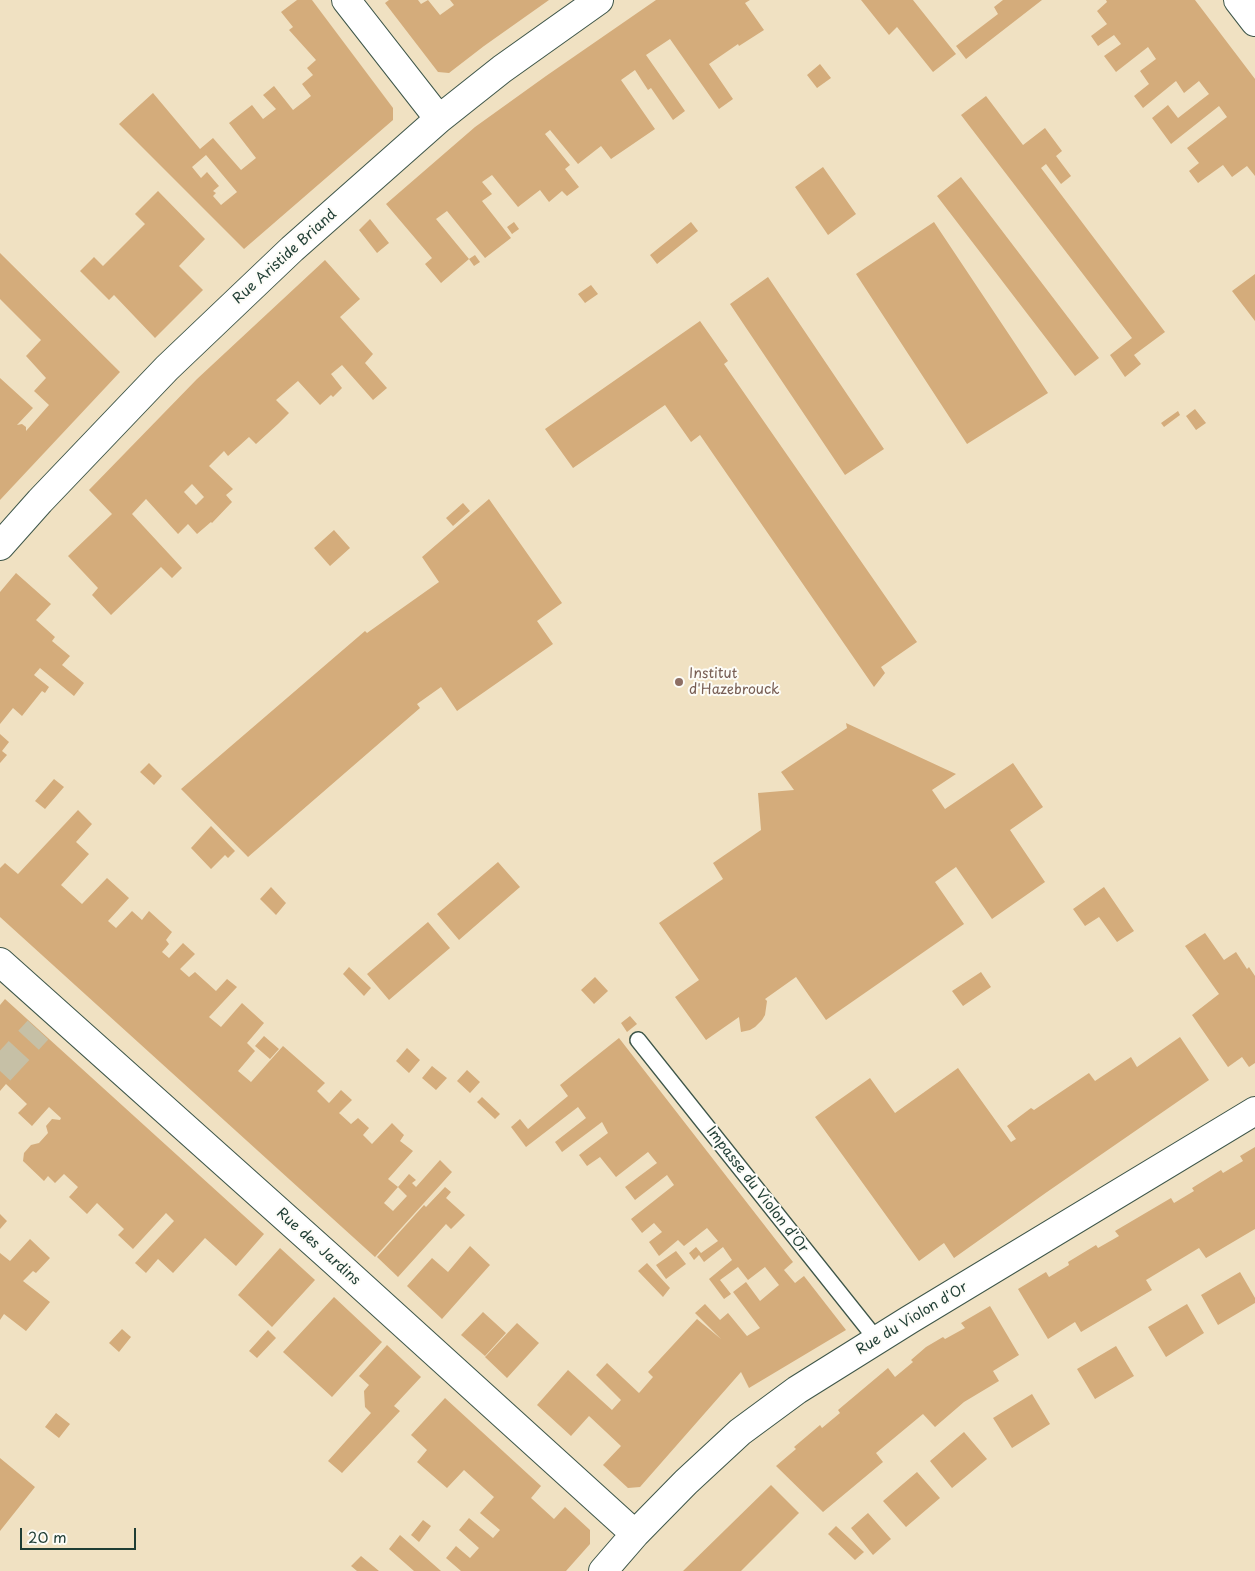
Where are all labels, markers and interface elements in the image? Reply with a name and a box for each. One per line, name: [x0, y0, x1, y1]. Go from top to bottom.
street label: Rue Aristide Briand: [230, 206, 340, 308]
place label: Institut d'Hazebrouck: [689, 666, 780, 699]
marker: Institut d'Hazebrouck: [673, 676, 685, 688]
street label: Impasse du Violon d'Or: [702, 1124, 812, 1256]
street label: Rue des Jardins: [273, 1205, 363, 1289]
street label: Rue du Violon d'Or: [853, 1279, 971, 1359]
scale bar: [22, 1518, 139, 1550]
text: 20 m: [28, 1525, 67, 1548]

